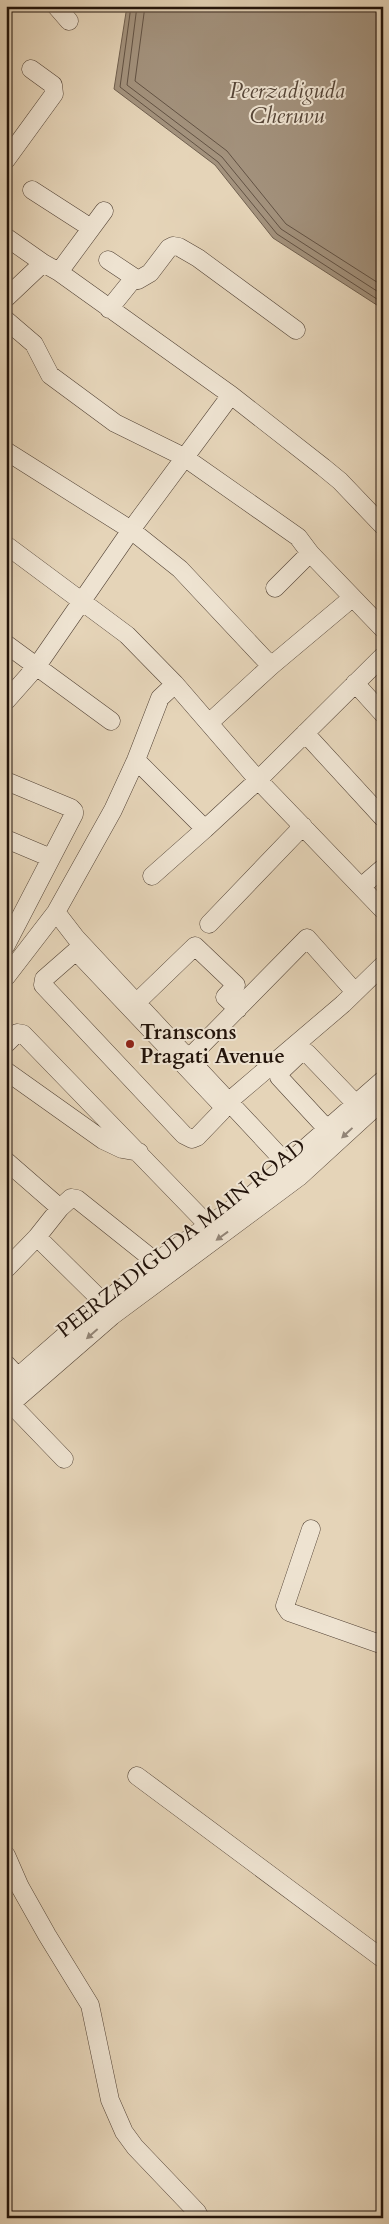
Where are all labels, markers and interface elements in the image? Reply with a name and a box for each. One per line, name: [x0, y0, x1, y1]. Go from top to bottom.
water label: Peerzadiguda Cheruvu: [229, 76, 345, 131]
place label: Transcons Pragati Avenue: [140, 1018, 285, 1071]
marker: Transcons Pragati Avenue: [124, 1038, 136, 1050]
one-way arrow: [341, 1128, 353, 1139]
street label: PEERZADIGUDA MAIN ROAD: [51, 1132, 312, 1345]
one-way arrow: [216, 1231, 229, 1242]
one-way arrow: [86, 1328, 98, 1340]

